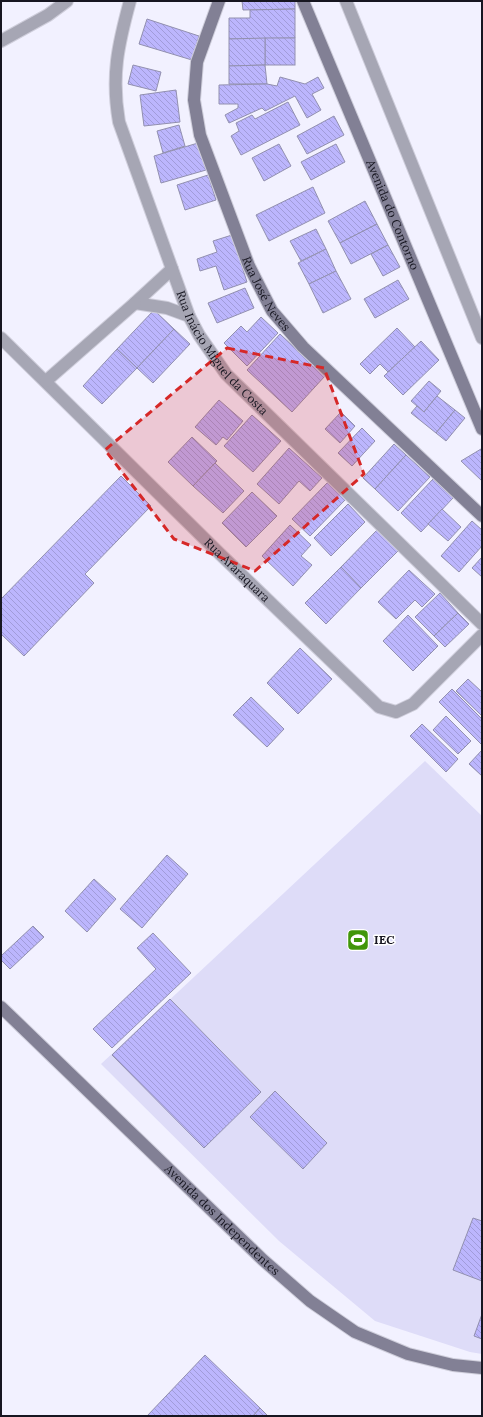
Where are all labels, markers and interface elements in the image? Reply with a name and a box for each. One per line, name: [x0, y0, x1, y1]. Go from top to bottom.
street label: Avenida do Contorno: [363, 156, 423, 272]
street label: Rua José Neves: [239, 254, 294, 334]
street label: Rua Inácio Miguel da Costa: [173, 288, 271, 418]
street label: Rua Araraquara: [201, 535, 273, 605]
sports icon: IEC: [345, 927, 371, 953]
place label: IEC: [374, 932, 395, 947]
street label: Avenida dos Independentes: [161, 1160, 283, 1278]

